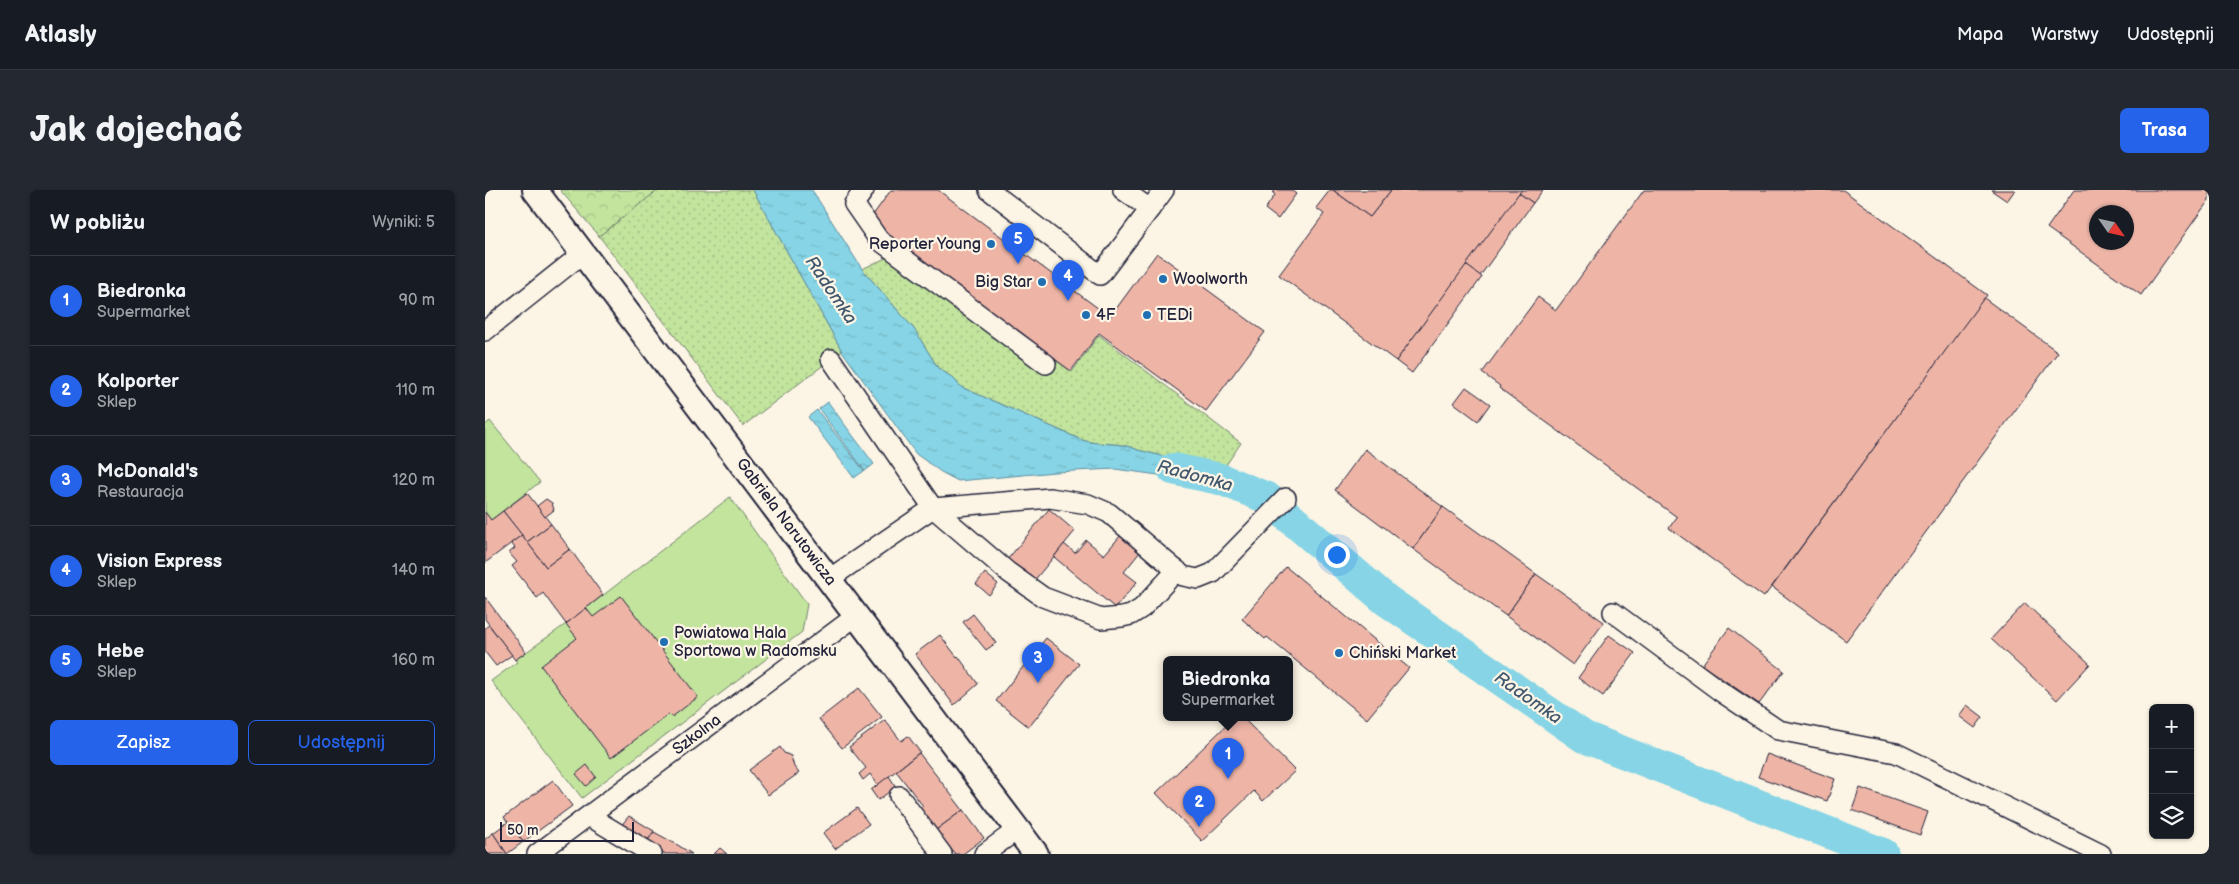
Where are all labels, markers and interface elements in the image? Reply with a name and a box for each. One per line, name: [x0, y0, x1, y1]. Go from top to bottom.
text: Atlasly: [25, 20, 96, 49]
text: Mapa: [1957, 24, 2003, 45]
text: Warstwy: [2031, 24, 2099, 45]
text: Udostępnij: [2127, 24, 2214, 45]
button: Trasa: [2120, 108, 2209, 153]
text: Jak dojechać: [30, 109, 243, 152]
north arrow: [2089, 205, 2134, 250]
text: W pobliżu: [50, 210, 145, 235]
text: Wyniki: 5: [372, 213, 435, 232]
pin: 5: [1002, 223, 1034, 264]
place label: Reporter Young: [869, 235, 981, 254]
marker: Reporter Young: [985, 238, 997, 250]
water label: Radomka: [801, 252, 861, 328]
pin: 4: [1052, 260, 1084, 301]
place label: Woolworth: [1173, 270, 1248, 289]
place label: Big Star: [975, 273, 1032, 292]
marker: Woolworth: [1157, 273, 1169, 285]
marker: Big Star: [1036, 276, 1048, 288]
text: Biedronka: [97, 280, 186, 303]
text: 1: [63, 291, 69, 310]
text: 90 m: [399, 291, 435, 310]
text: Supermarket: [97, 303, 190, 322]
place label: 4F: [1096, 306, 1116, 325]
place label: TEDi: [1157, 306, 1193, 325]
marker: 4F: [1080, 309, 1092, 321]
marker: TEDi: [1141, 309, 1153, 321]
text: Kolporter: [97, 370, 179, 393]
text: 2: [61, 381, 71, 400]
text: 110 m: [396, 381, 435, 400]
text: Sklep: [97, 393, 137, 412]
street label: Gabriela Narutowicza: [732, 455, 840, 589]
water label: Radomka: [1155, 456, 1235, 496]
text: McDonald's: [97, 460, 198, 483]
text: 3: [61, 471, 71, 490]
text: 120 m: [392, 471, 435, 490]
text: Restauracja: [97, 483, 184, 502]
your location: [1324, 542, 1350, 568]
text: Vision Express: [97, 550, 222, 573]
text: 4: [61, 561, 71, 580]
text: 140 m: [392, 561, 435, 580]
text: Sklep: [97, 573, 137, 592]
place label: Powiatowa Hala Sportowa w Radomsku: [674, 624, 837, 661]
marker: Powiatowa Hala Sportowa w Radomsku: [658, 636, 670, 648]
text: Hebe: [97, 640, 144, 663]
pin: 3: [1022, 642, 1054, 683]
place label: Chiński Market: [1349, 644, 1456, 663]
marker: Chiński Market: [1333, 647, 1345, 659]
text: 5: [61, 651, 71, 670]
text: 160 m: [392, 651, 435, 670]
popup: [1163, 656, 1293, 721]
text: Sklep: [97, 663, 137, 682]
water label: Radomka: [1490, 667, 1566, 729]
text: Biedronka: [1181, 668, 1271, 691]
text: Supermarket: [1181, 691, 1275, 710]
map controls: [2149, 704, 2194, 839]
button: +: [2149, 704, 2194, 749]
street label: Szkolna: [669, 711, 725, 759]
button: Zapisz: [50, 720, 238, 765]
button: Udostępnij: [248, 720, 435, 765]
pin: 1: [1212, 738, 1244, 779]
button: −: [2149, 749, 2194, 794]
pin: 2: [1183, 786, 1215, 827]
button: layers: [2149, 794, 2194, 839]
scale bar: [500, 819, 634, 842]
text: 50 m: [507, 822, 539, 839]

